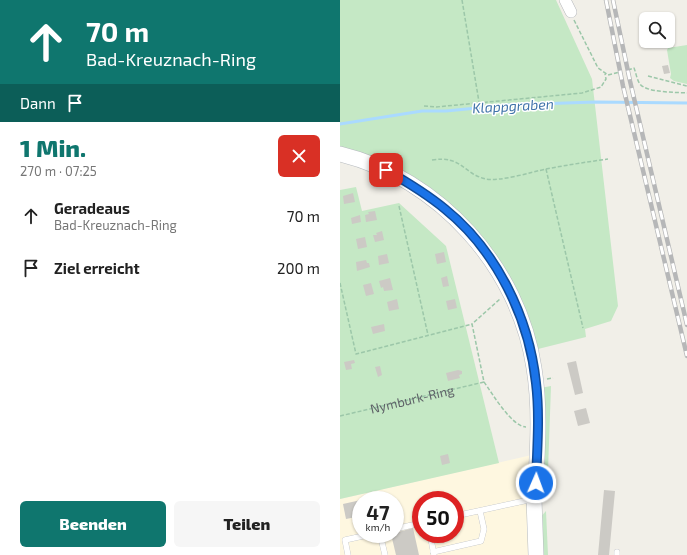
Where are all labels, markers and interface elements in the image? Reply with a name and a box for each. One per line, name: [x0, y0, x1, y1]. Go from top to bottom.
map controls: [639, 12, 675, 48]
button: search: [639, 12, 675, 48]
text: 70 m: [86, 14, 149, 48]
icon: ahead: [20, 16, 72, 68]
text: Bad-Kreuznach-Ring: [86, 48, 256, 70]
icon: arrive: [64, 92, 86, 114]
text: Dann: [20, 94, 56, 112]
water label: Klappgraben: [472, 95, 554, 116]
text: 1 Min.: [20, 133, 86, 162]
button: close: [278, 135, 320, 177]
pin: [369, 153, 403, 187]
icon: arrive: [375, 159, 397, 181]
text: 270 m · 07:25: [20, 163, 97, 179]
text: Geradeaus: [54, 199, 130, 217]
icon: ahead: [20, 205, 42, 227]
text: 70 m: [287, 207, 320, 225]
text: Bad-Kreuznach-Ring: [54, 217, 177, 233]
icon: arrive: [20, 257, 42, 279]
text: Ziel erreicht: [54, 259, 140, 277]
text: 200 m: [277, 259, 320, 277]
street label: Nymburk-Ring: [368, 381, 456, 417]
position arrow: [515, 462, 557, 504]
speed limit sign: 50: [412, 491, 464, 543]
text: 47: [366, 500, 390, 524]
button: Beenden: [20, 501, 166, 547]
button: Teilen: [174, 501, 320, 547]
text: km/h: [366, 521, 390, 533]

